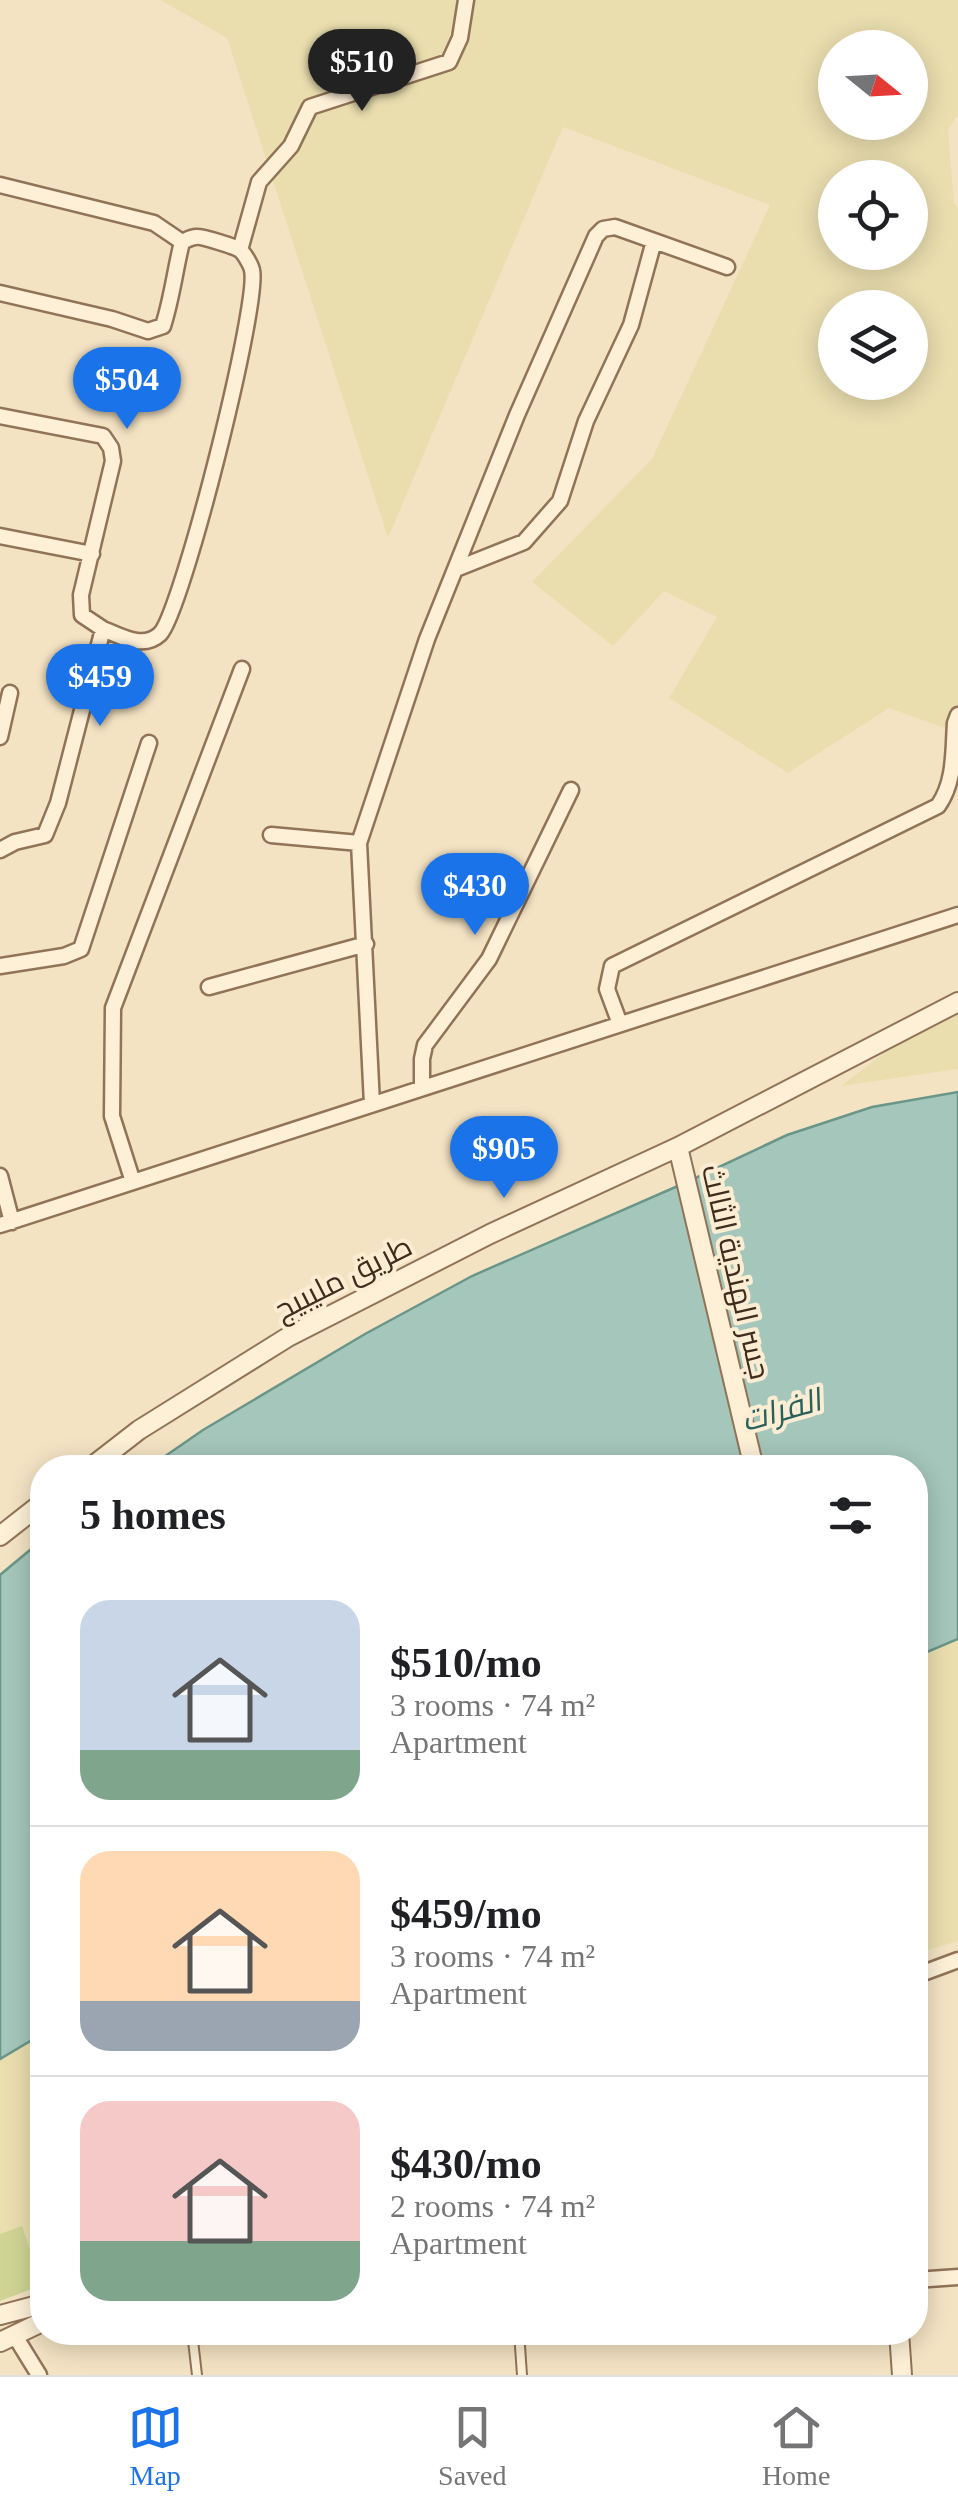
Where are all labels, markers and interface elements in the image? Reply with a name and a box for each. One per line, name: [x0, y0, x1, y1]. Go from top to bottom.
pin: $510: [303, 29, 421, 114]
north arrow: [818, 30, 928, 140]
map controls: [818, 30, 928, 400]
text: $510: [330, 43, 394, 79]
button: locate: [818, 160, 928, 270]
button: layers: [818, 290, 928, 400]
pin: $504: [68, 347, 186, 432]
text: $504: [95, 361, 159, 397]
pin: $459: [41, 644, 159, 729]
text: $459: [68, 658, 132, 694]
pin: $430: [416, 853, 534, 938]
text: $430: [443, 867, 507, 903]
pin: $905: [445, 1116, 563, 1201]
text: $905: [472, 1130, 536, 1166]
street label: جسر الهندية الثالث: [694, 1161, 777, 1383]
street label: طريق مليبيج: [269, 1229, 419, 1330]
water label: الفرات: [737, 1381, 829, 1439]
icon: filters: [823, 1488, 878, 1543]
text: 5 homes: [80, 1492, 226, 1538]
icon: home: [160, 1640, 280, 1760]
text: $510/mo: [390, 1640, 542, 1686]
text: 3 rooms · 74 m²: [390, 1687, 595, 1723]
text: Apartment: [390, 1724, 527, 1760]
icon: home: [160, 1891, 280, 2011]
text: $459/mo: [390, 1891, 542, 1937]
text: 3 rooms · 74 m²: [390, 1938, 595, 1974]
text: Apartment: [390, 1975, 527, 2011]
icon: home: [160, 2141, 280, 2261]
text: $430/mo: [390, 2141, 542, 2187]
text: 2 rooms · 74 m²: [390, 2188, 595, 2224]
text: Apartment: [390, 2225, 527, 2261]
tab: Map: [128, 2400, 183, 2492]
tab: Saved: [438, 2400, 507, 2492]
tab: Home: [762, 2400, 830, 2492]

